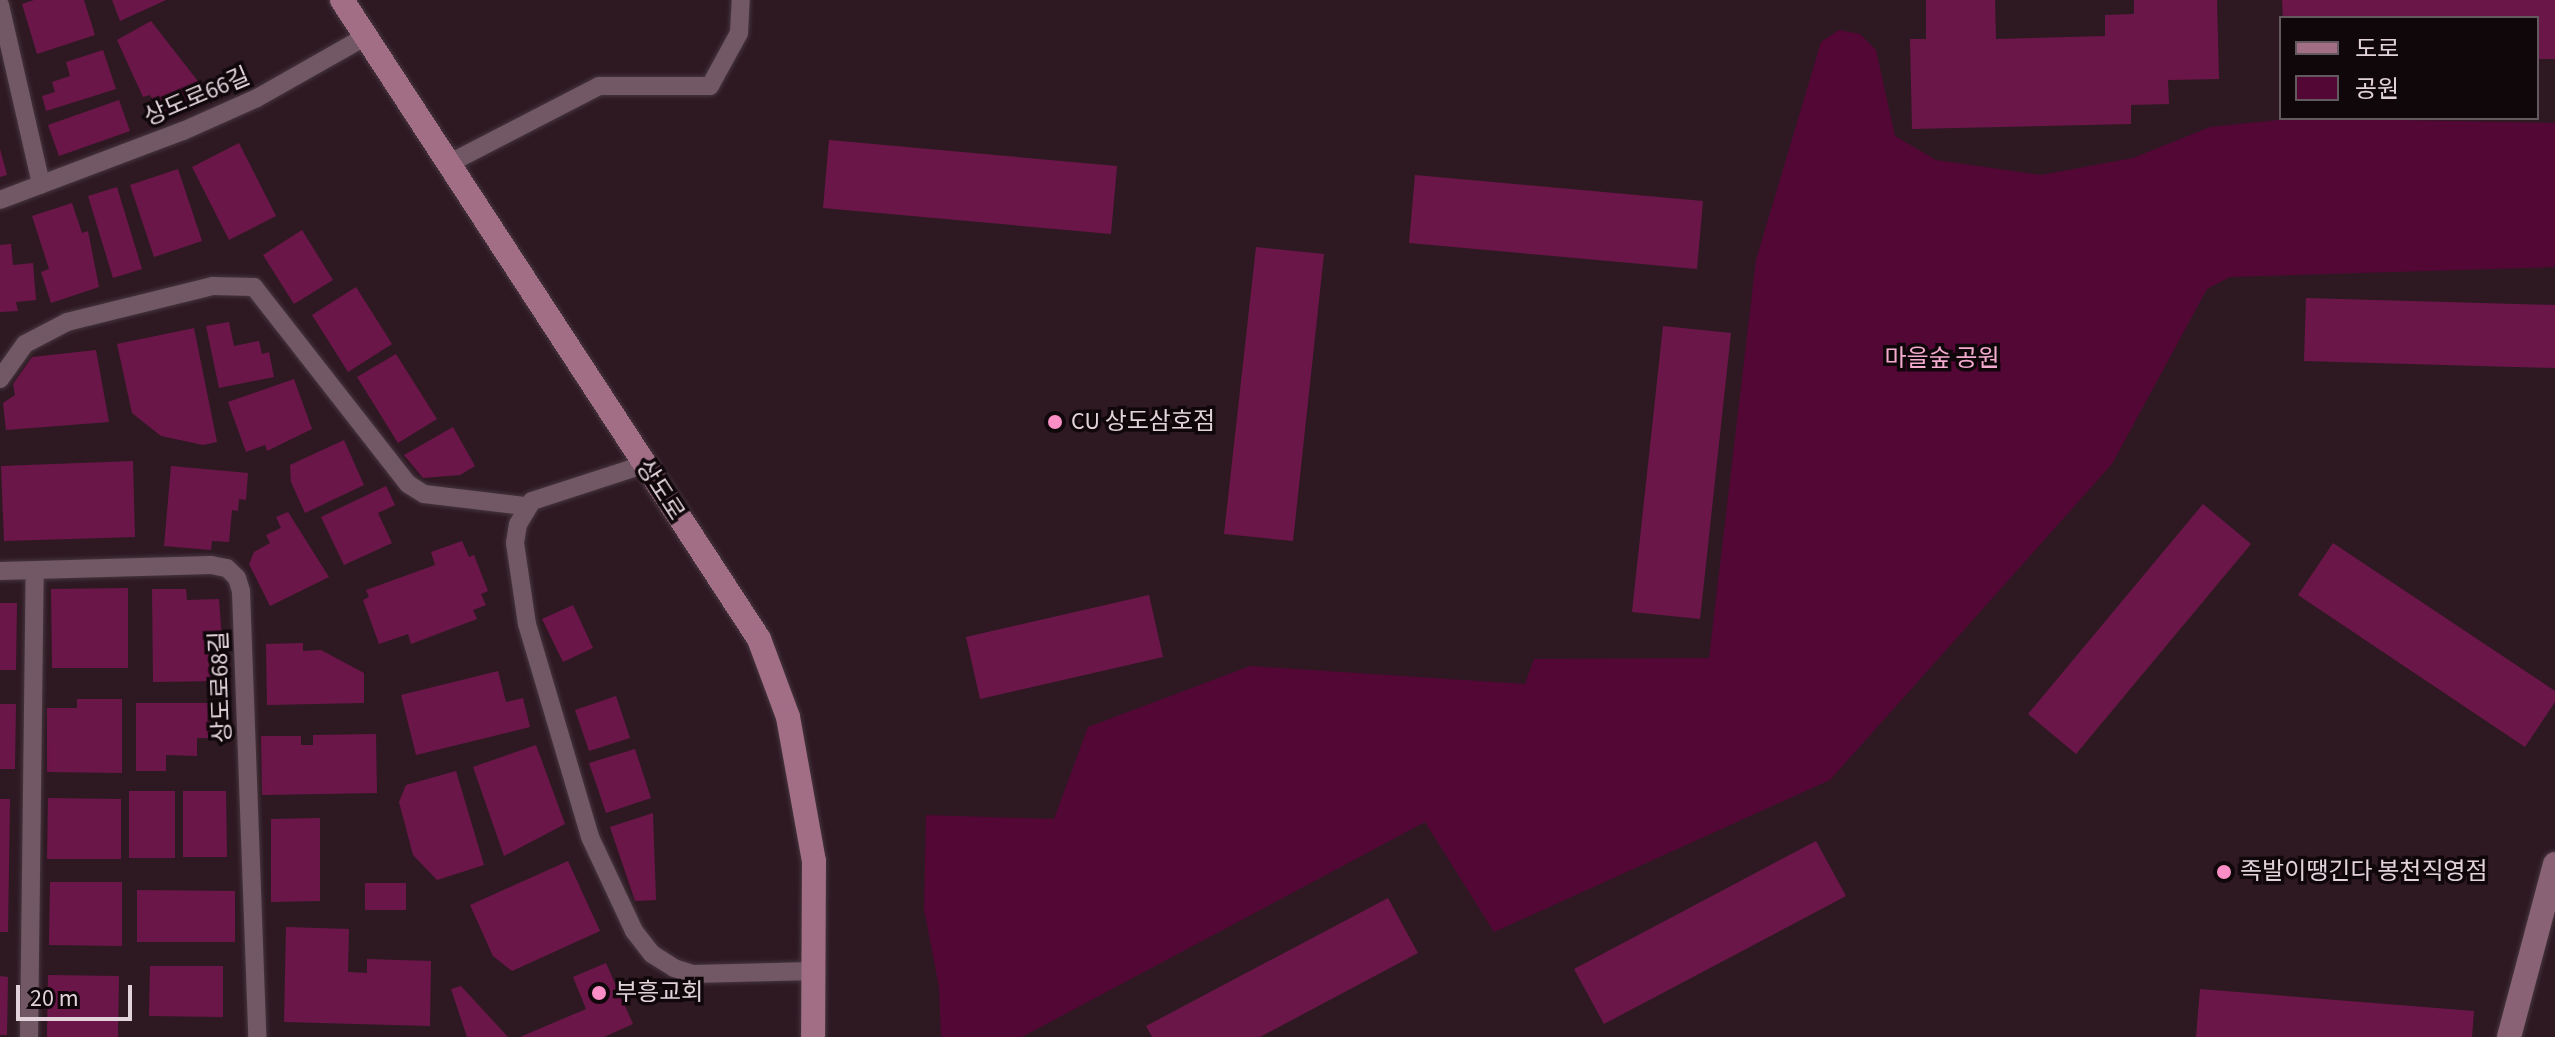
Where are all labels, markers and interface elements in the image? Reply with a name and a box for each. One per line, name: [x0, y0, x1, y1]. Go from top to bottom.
legend: [2279, 16, 2539, 120]
text: 도로: [2355, 32, 2399, 67]
street label: 상도로66길: [140, 62, 254, 132]
text: 공원: [2355, 72, 2399, 107]
park label: 마을숲 공원: [1884, 345, 2000, 373]
place label: CU 상도삼호점: [1071, 408, 1215, 436]
marker: CU 상도삼호점: [1046, 413, 1064, 431]
street label: 상도로: [630, 454, 690, 526]
street label: 상도로68길: [205, 630, 237, 744]
place label: 족발이땡긴다 봉천직영점: [2240, 858, 2488, 886]
marker: 족발이땡긴다 봉천직영점: [2215, 863, 2233, 881]
scale bar: [20, 969, 136, 1019]
place label: 부흥교회: [615, 979, 703, 1007]
text: 20 m: [30, 981, 79, 1016]
marker: 부흥교회: [590, 984, 608, 1002]

